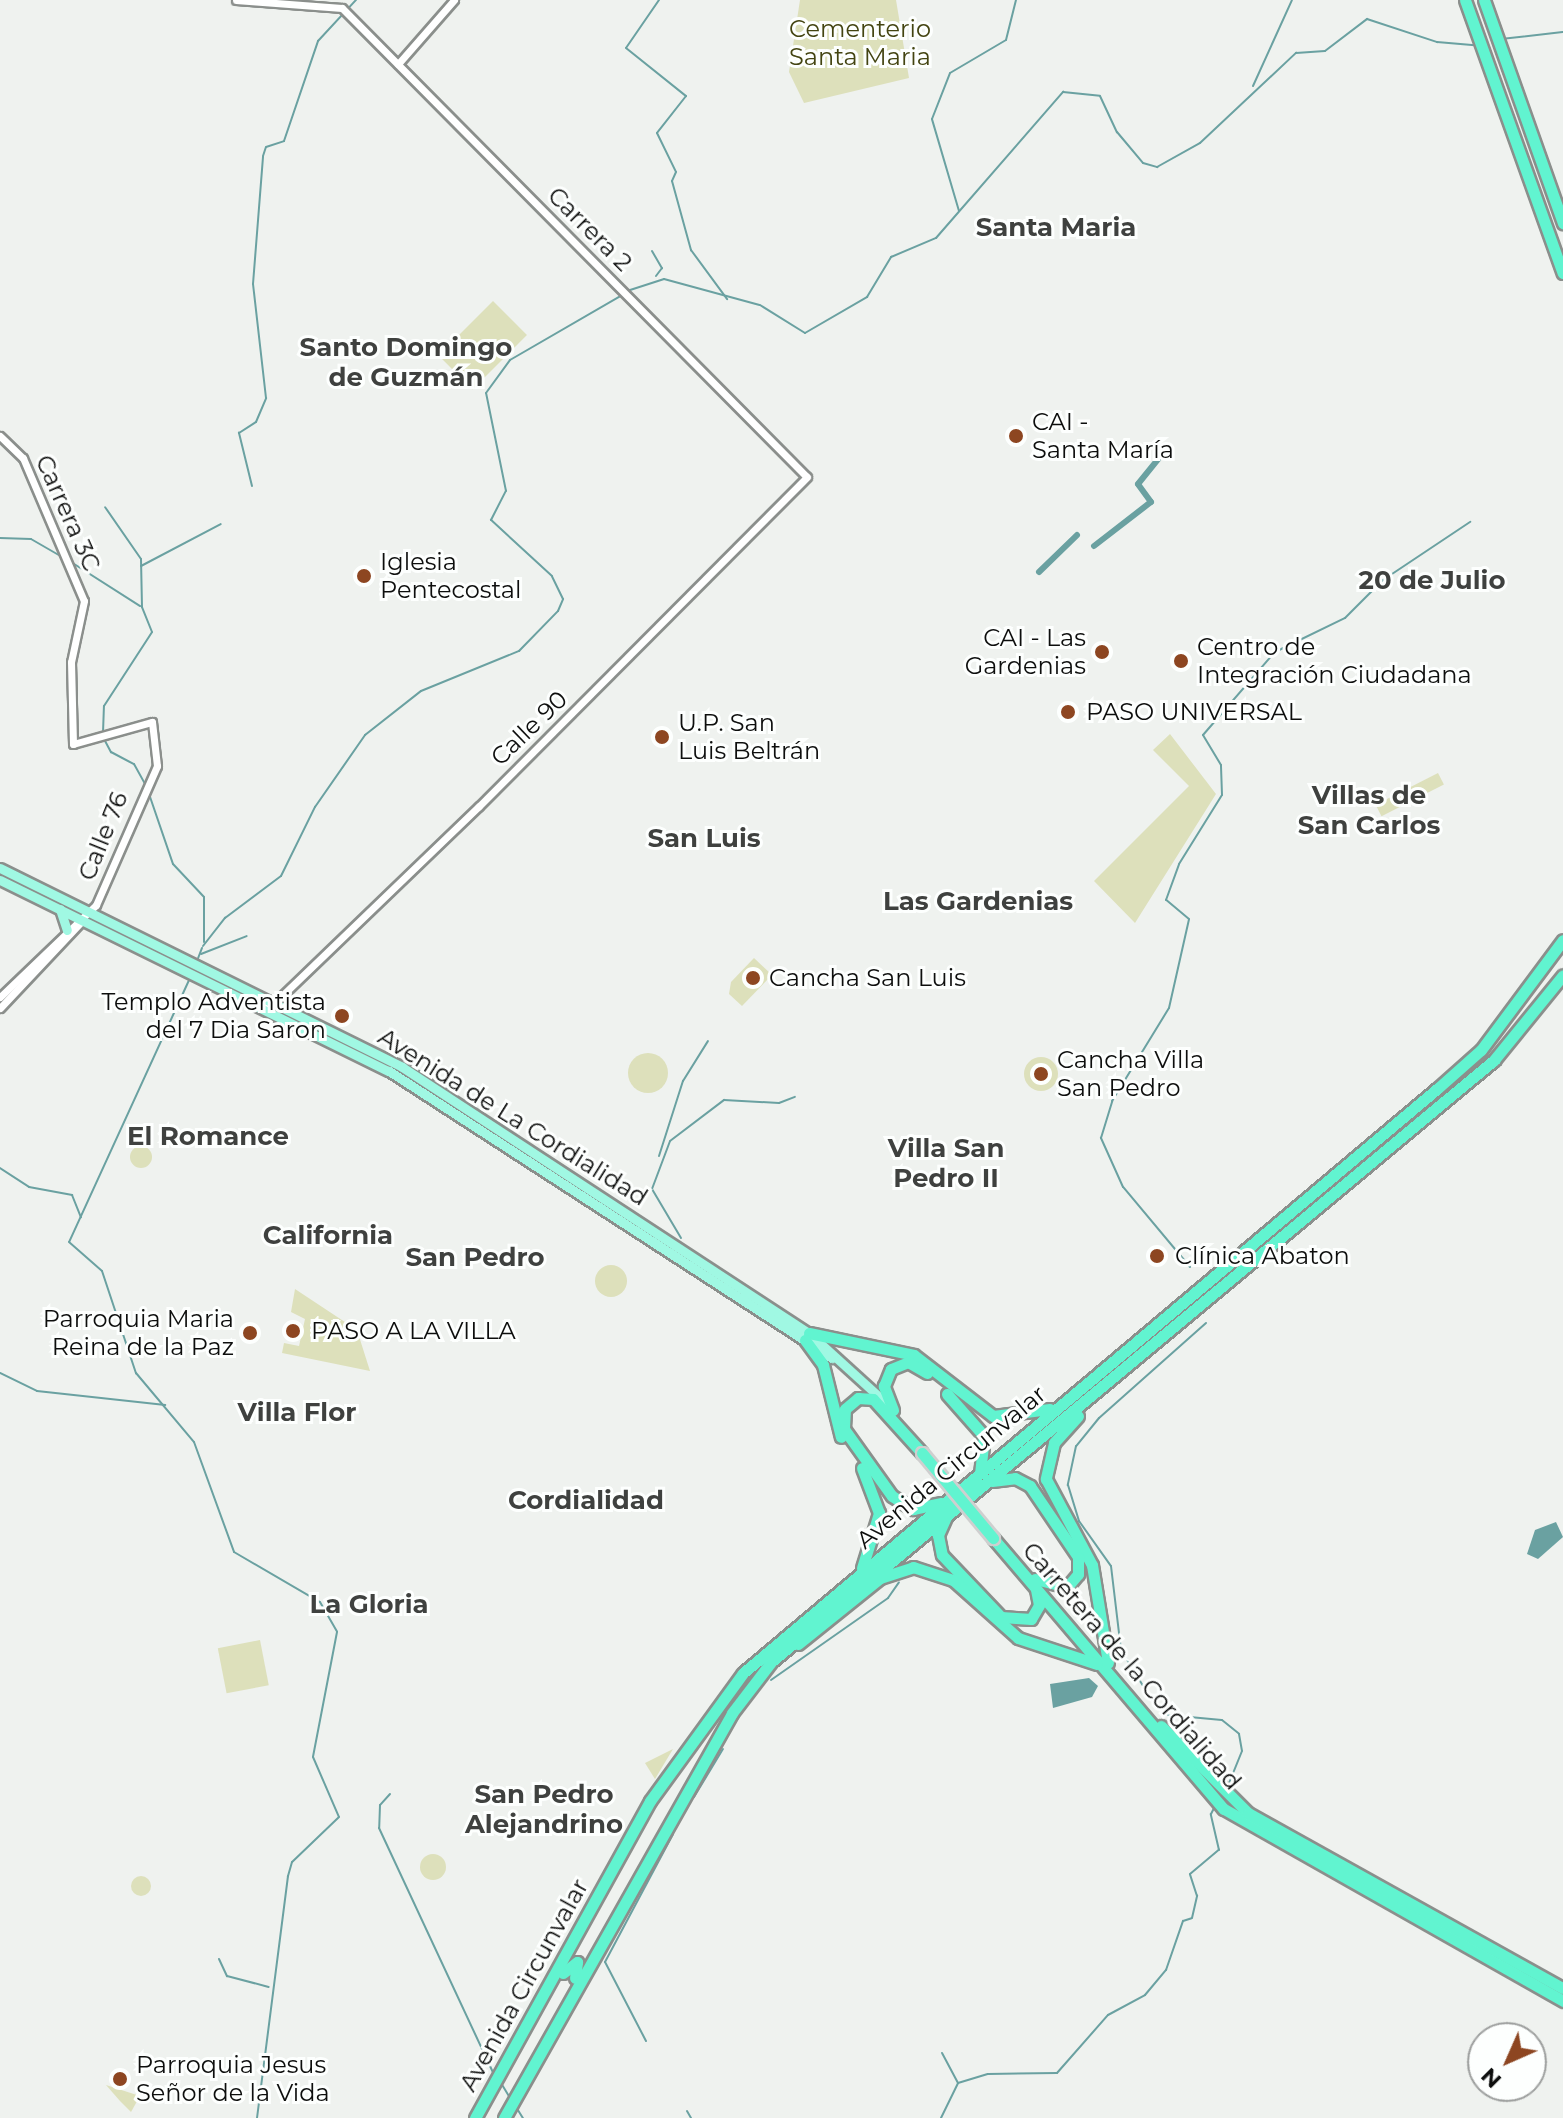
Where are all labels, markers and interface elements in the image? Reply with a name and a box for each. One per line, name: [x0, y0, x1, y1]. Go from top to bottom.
park label: Cementerio Santa Maria: [789, 15, 931, 71]
street label: Carrera 2: [542, 181, 638, 277]
district label: Santa Maria: [976, 212, 1136, 244]
district label: Santo Domingo de Guzmán: [300, 332, 512, 394]
place label: CAI - Santa María: [1032, 408, 1174, 464]
marker: CAI - Santa María: [1007, 427, 1025, 445]
street label: Carrera 3C: [30, 451, 106, 575]
place label: Iglesia Pentecostal: [380, 548, 521, 604]
district label: 20 de Julio: [1359, 565, 1505, 597]
marker: Iglesia Pentecostal: [355, 567, 373, 585]
place label: CAI - Las Gardenias: [965, 624, 1086, 680]
place label: Centro de Integración Ciudadana: [1197, 633, 1472, 689]
marker: CAI - Las Gardenias: [1093, 643, 1111, 661]
marker: Centro de Integración Ciudadana: [1172, 652, 1190, 670]
street label: Calle 90: [485, 685, 573, 771]
place label: PASO UNIVERSAL: [1086, 698, 1302, 726]
marker: PASO UNIVERSAL: [1057, 701, 1079, 723]
place label: U.P. San Luis Beltrán: [678, 709, 820, 765]
marker: U.P. San Luis Beltrán: [653, 728, 671, 746]
district label: Villas de San Carlos: [1298, 780, 1440, 842]
street label: Calle 76: [72, 788, 134, 884]
district label: San Luis: [647, 823, 761, 855]
district label: Las Gardenias: [883, 886, 1073, 918]
place label: Cancha San Luis: [769, 964, 966, 992]
marker: Cancha San Luis: [744, 969, 762, 987]
place label: Templo Adventista del 7 Dia Saron: [101, 988, 326, 1044]
marker: Templo Adventista del 7 Dia Saron: [333, 1007, 351, 1025]
street label: Avenida de La Cordialidad: [373, 1022, 653, 1212]
place label: Cancha Villa San Pedro: [1057, 1046, 1204, 1102]
marker: Cancha Villa San Pedro: [1032, 1065, 1050, 1083]
district label: El Romance: [127, 1121, 289, 1153]
district label: Villa San Pedro II: [888, 1133, 1004, 1194]
district label: California: [263, 1220, 393, 1252]
district label: San Pedro: [405, 1242, 545, 1274]
place label: Clínica Abaton: [1175, 1242, 1350, 1270]
marker: Clínica Abaton: [1146, 1245, 1168, 1267]
place label: Parroquia Maria Reina de la Paz: [43, 1305, 234, 1361]
place label: PASO A LA VILLA: [311, 1317, 516, 1345]
marker: PASO A LA VILLA: [282, 1320, 304, 1342]
marker: Parroquia Maria Reina de la Paz: [241, 1324, 259, 1342]
street label: Avenida Circunvalar: [850, 1379, 1052, 1555]
district label: Villa Flor: [238, 1397, 356, 1429]
district label: Cordialidad: [508, 1485, 664, 1517]
street label: Carretera de la Cordialidad: [1017, 1536, 1247, 1796]
district label: La Gloria: [309, 1589, 429, 1621]
district label: San Pedro Alejandrino: [465, 1779, 623, 1840]
street label: Avenida Circunvalar: [454, 1874, 594, 2096]
north arrow: [1467, 2022, 1547, 2102]
place label: Parroquia Jesus Señor de la Vida: [136, 2051, 330, 2107]
text: N: [1475, 2062, 1507, 2094]
marker: Parroquia Jesus Señor de la Vida: [111, 2070, 129, 2088]

